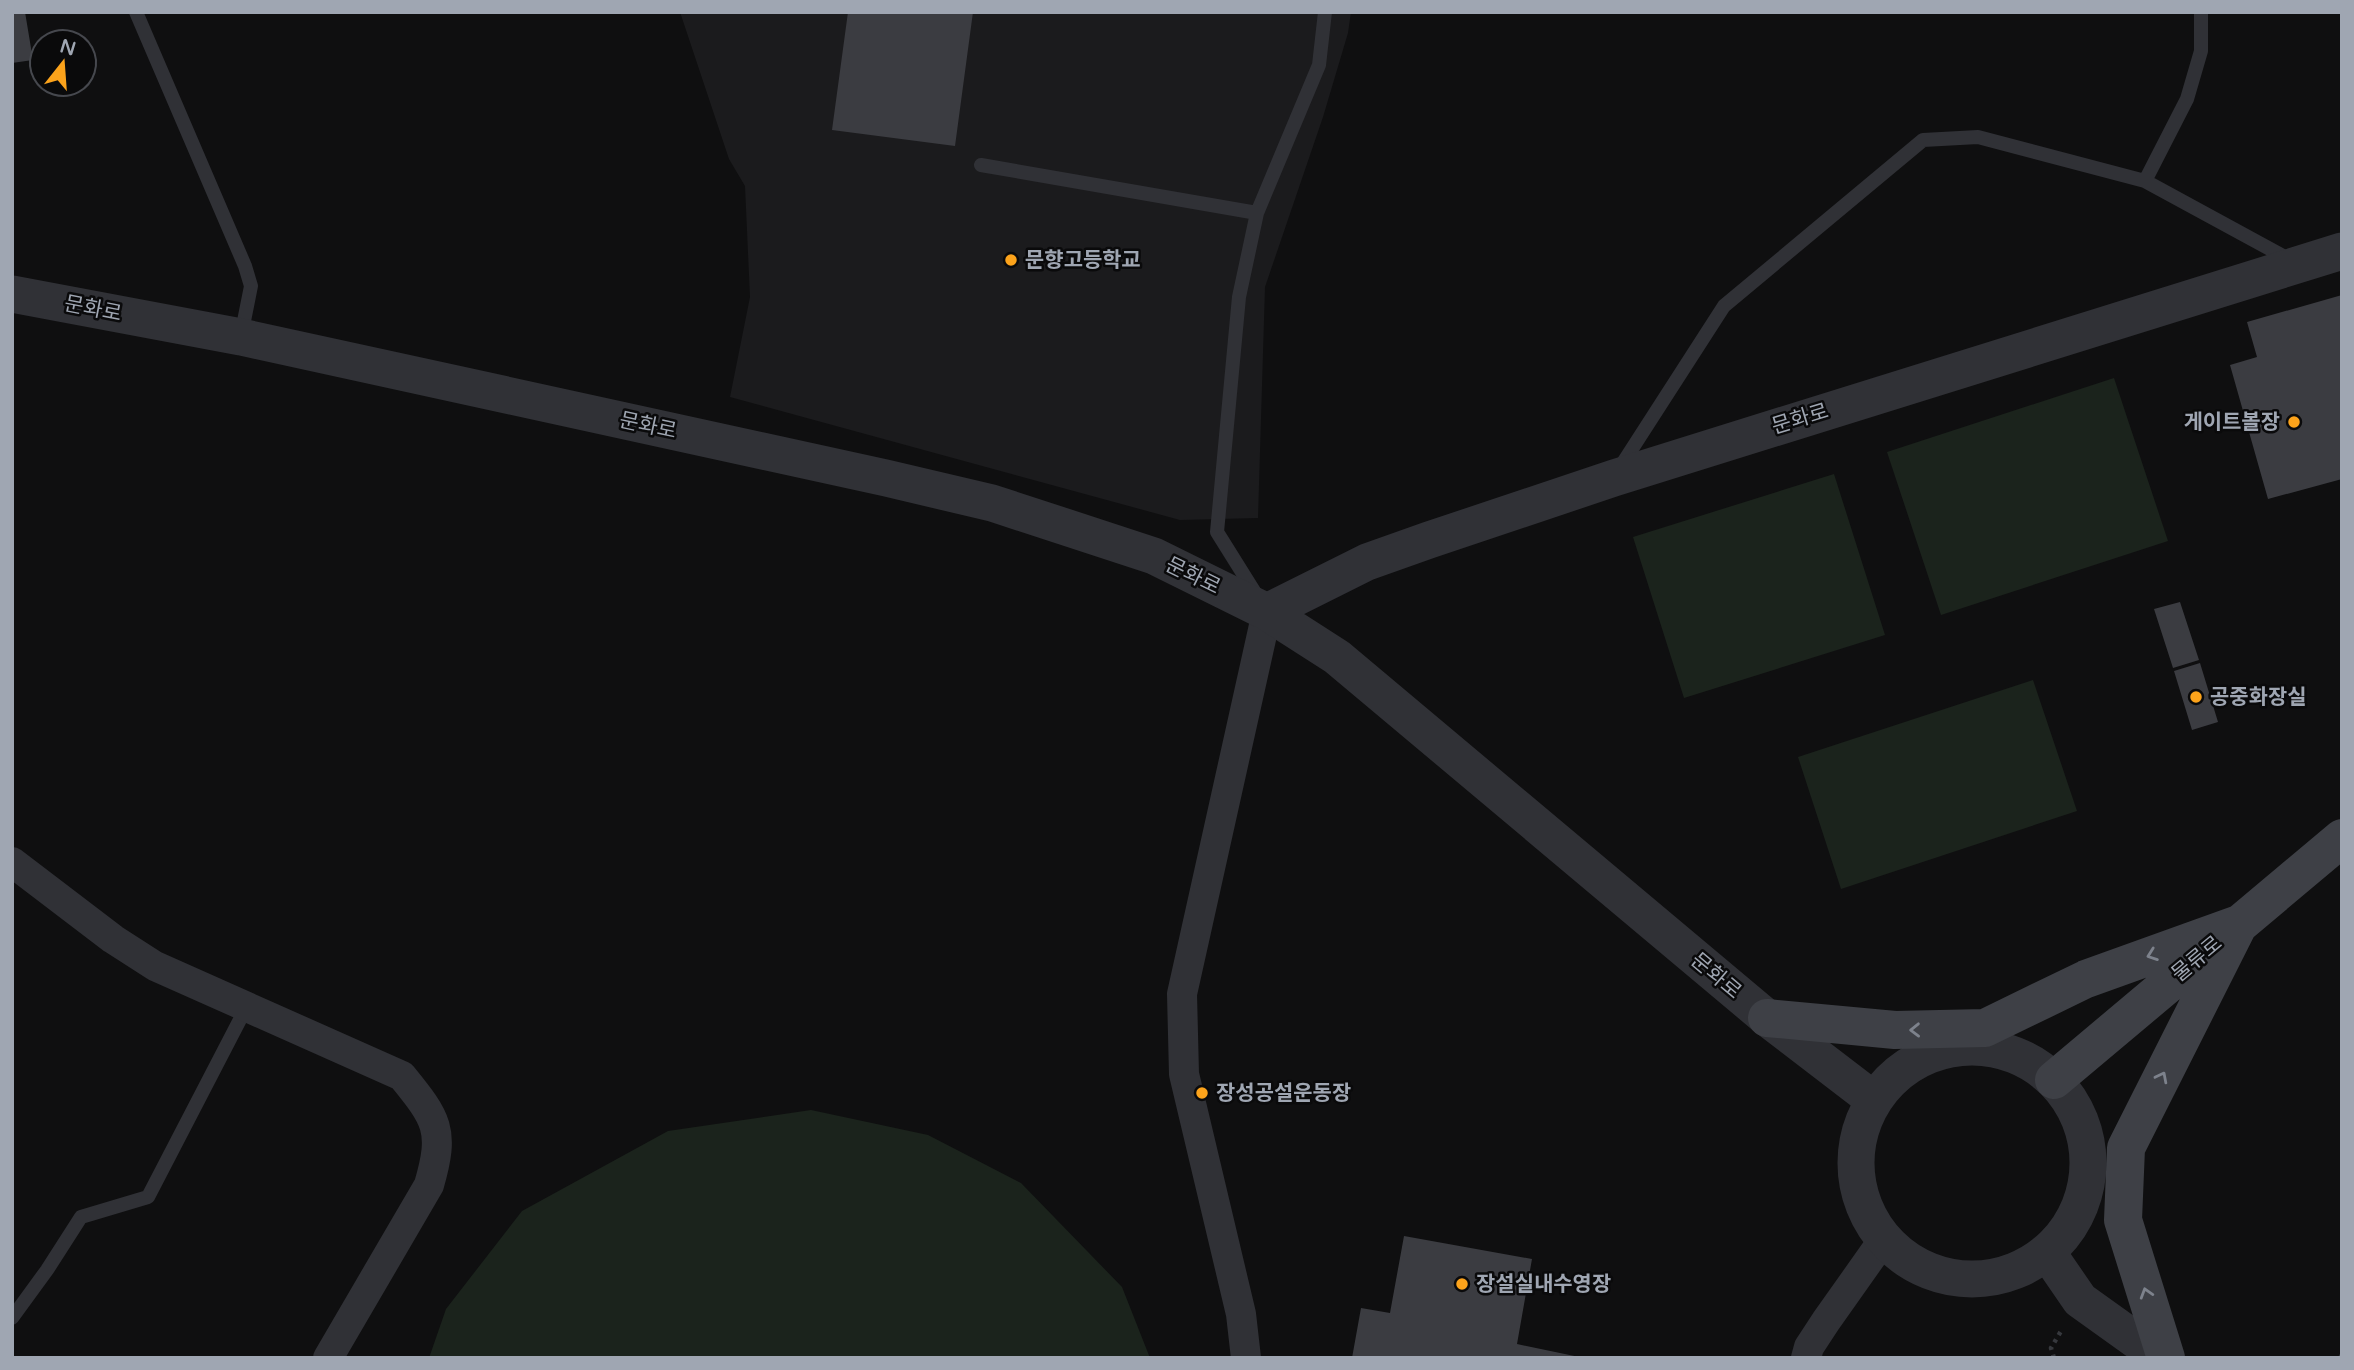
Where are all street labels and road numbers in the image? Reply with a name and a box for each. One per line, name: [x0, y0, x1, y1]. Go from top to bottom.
street label: 문화로: [62, 291, 124, 327]
street label: 문화로: [1769, 399, 1831, 439]
street label: 문화로: [617, 408, 679, 444]
street label: 문화로: [1161, 552, 1225, 600]
street label: 물류로: [2167, 931, 2227, 987]
street label: 문화로: [1686, 948, 1746, 1004]

